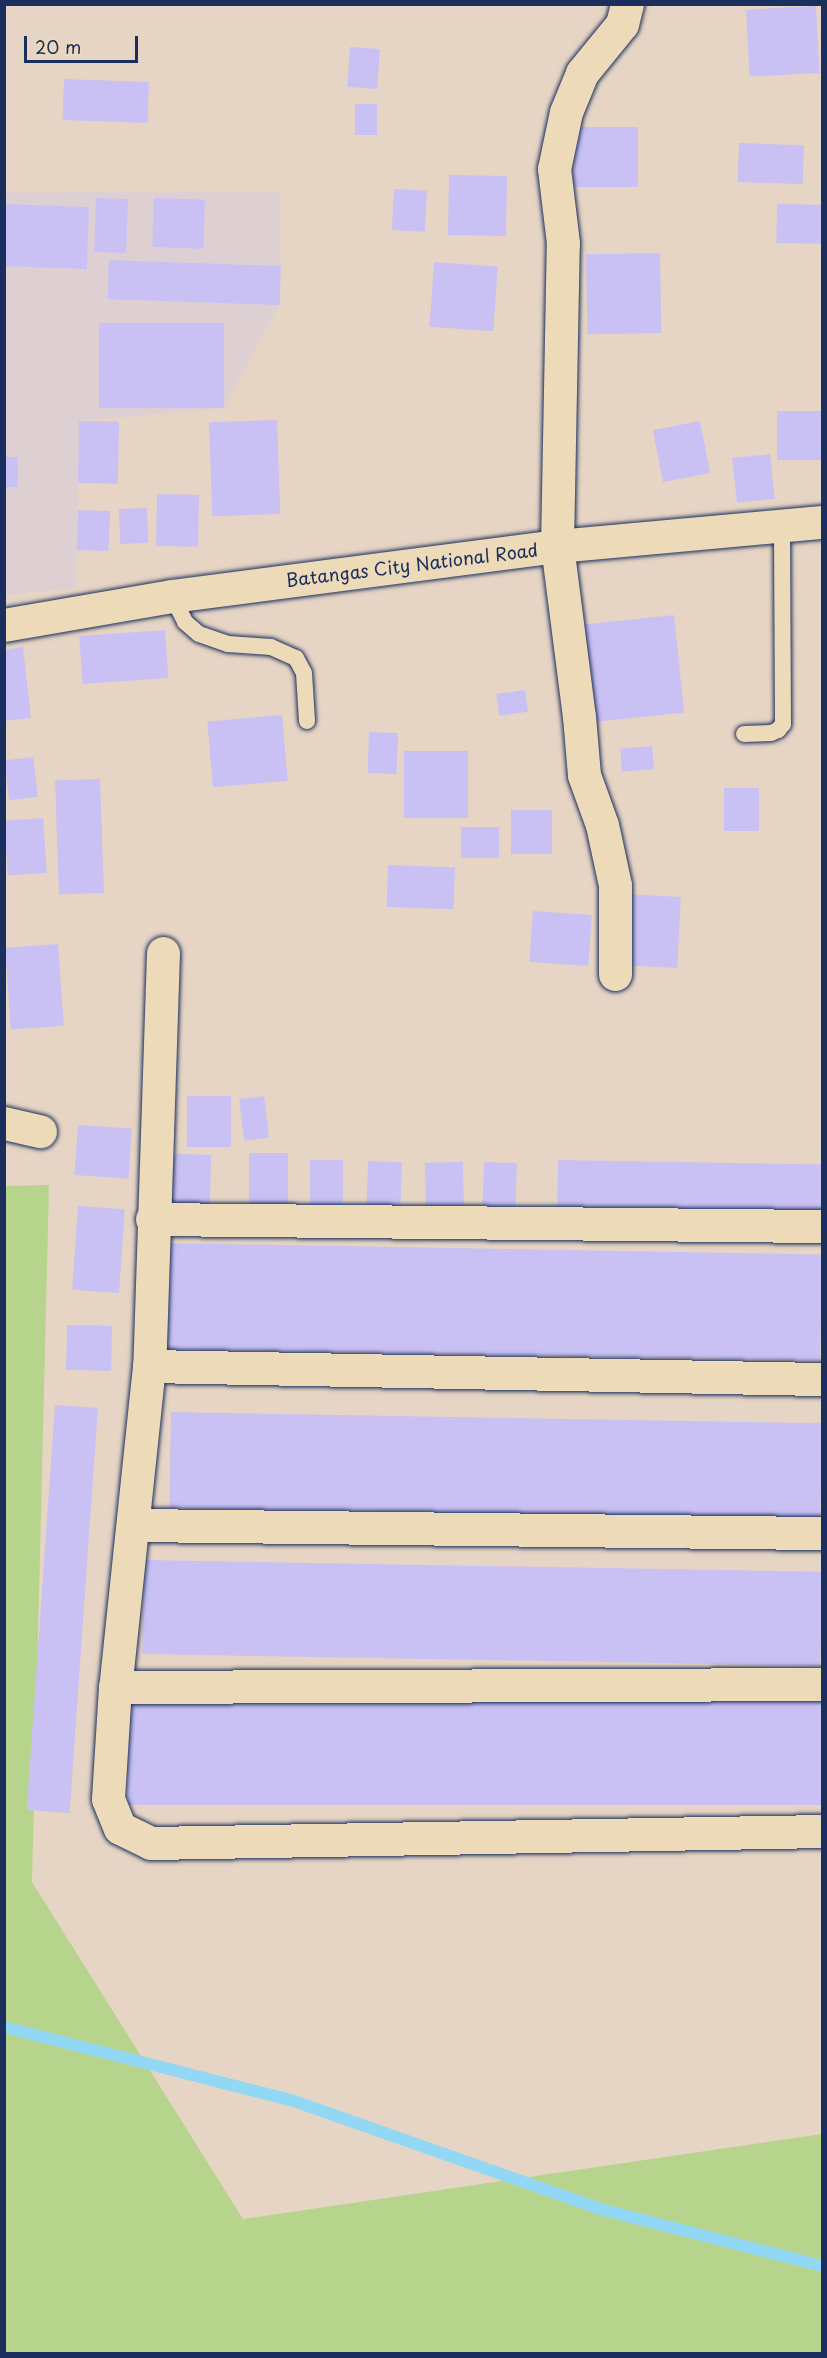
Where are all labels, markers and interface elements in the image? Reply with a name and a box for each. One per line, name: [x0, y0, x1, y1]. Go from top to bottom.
scale bar: [27, 24, 141, 62]
text: 20 m: [35, 33, 81, 60]
street label: Batangas City National Road: [284, 539, 540, 591]

